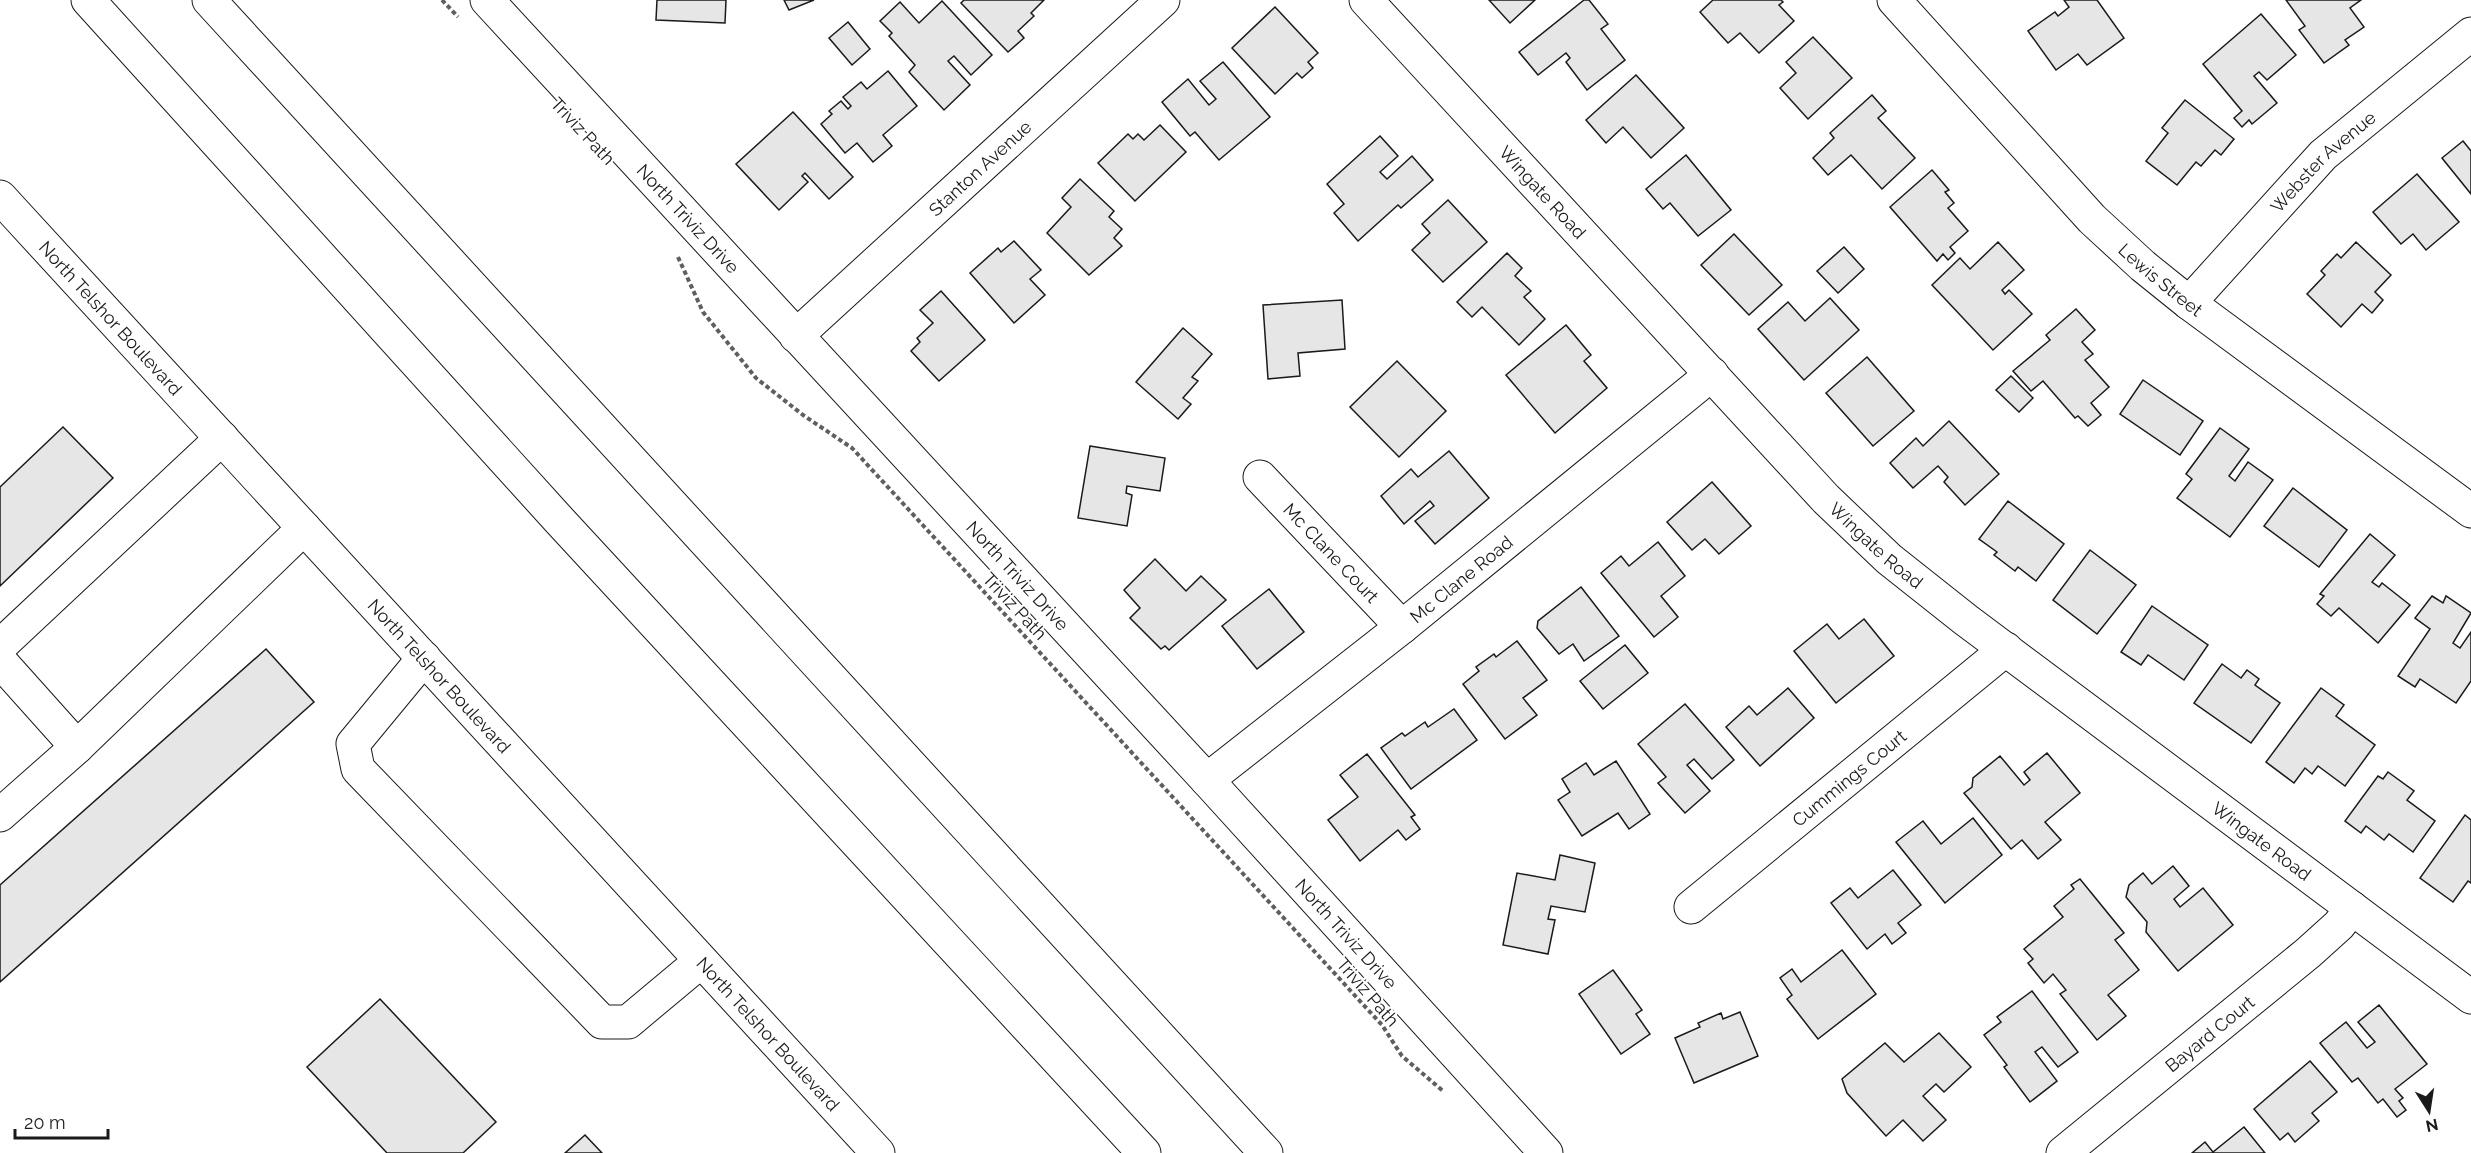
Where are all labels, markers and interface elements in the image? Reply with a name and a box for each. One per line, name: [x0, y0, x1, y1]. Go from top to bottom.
street label: Triviz Path: [547, 93, 619, 169]
street label: Webster Avenue: [2266, 106, 2380, 217]
street label: Stanton Avenue: [924, 115, 1036, 220]
street label: Wingate Road: [1495, 141, 1591, 243]
street label: North Triviz Drive: [633, 159, 744, 277]
street label: North Telshor Boulevard: [35, 237, 187, 399]
street label: Lewis Street: [2115, 239, 2207, 320]
street label: Mc Clane Court: [1280, 498, 1383, 607]
street label: Wingate Road: [1825, 498, 1927, 592]
street label: North Triviz Drive: [963, 516, 1074, 635]
street label: Mc Clane Road: [1406, 531, 1516, 627]
street label: Triviz Path: [979, 568, 1051, 644]
street label: North Telshor Boulevard: [364, 594, 516, 757]
street label: Cummings Court: [1788, 725, 1910, 831]
street label: Wingate Road: [2208, 797, 2315, 885]
street label: North Triviz Drive: [1291, 874, 1402, 993]
street label: North Telshor Boulevard: [693, 952, 844, 1115]
street label: Triviz Path: [1333, 953, 1403, 1031]
street label: Bayard Court: [2161, 991, 2258, 1076]
north arrow: [2399, 1081, 2459, 1141]
scale bar: [15, 1102, 108, 1140]
text: 20 m: [24, 1112, 66, 1133]
text: N: [2424, 1115, 2440, 1136]

